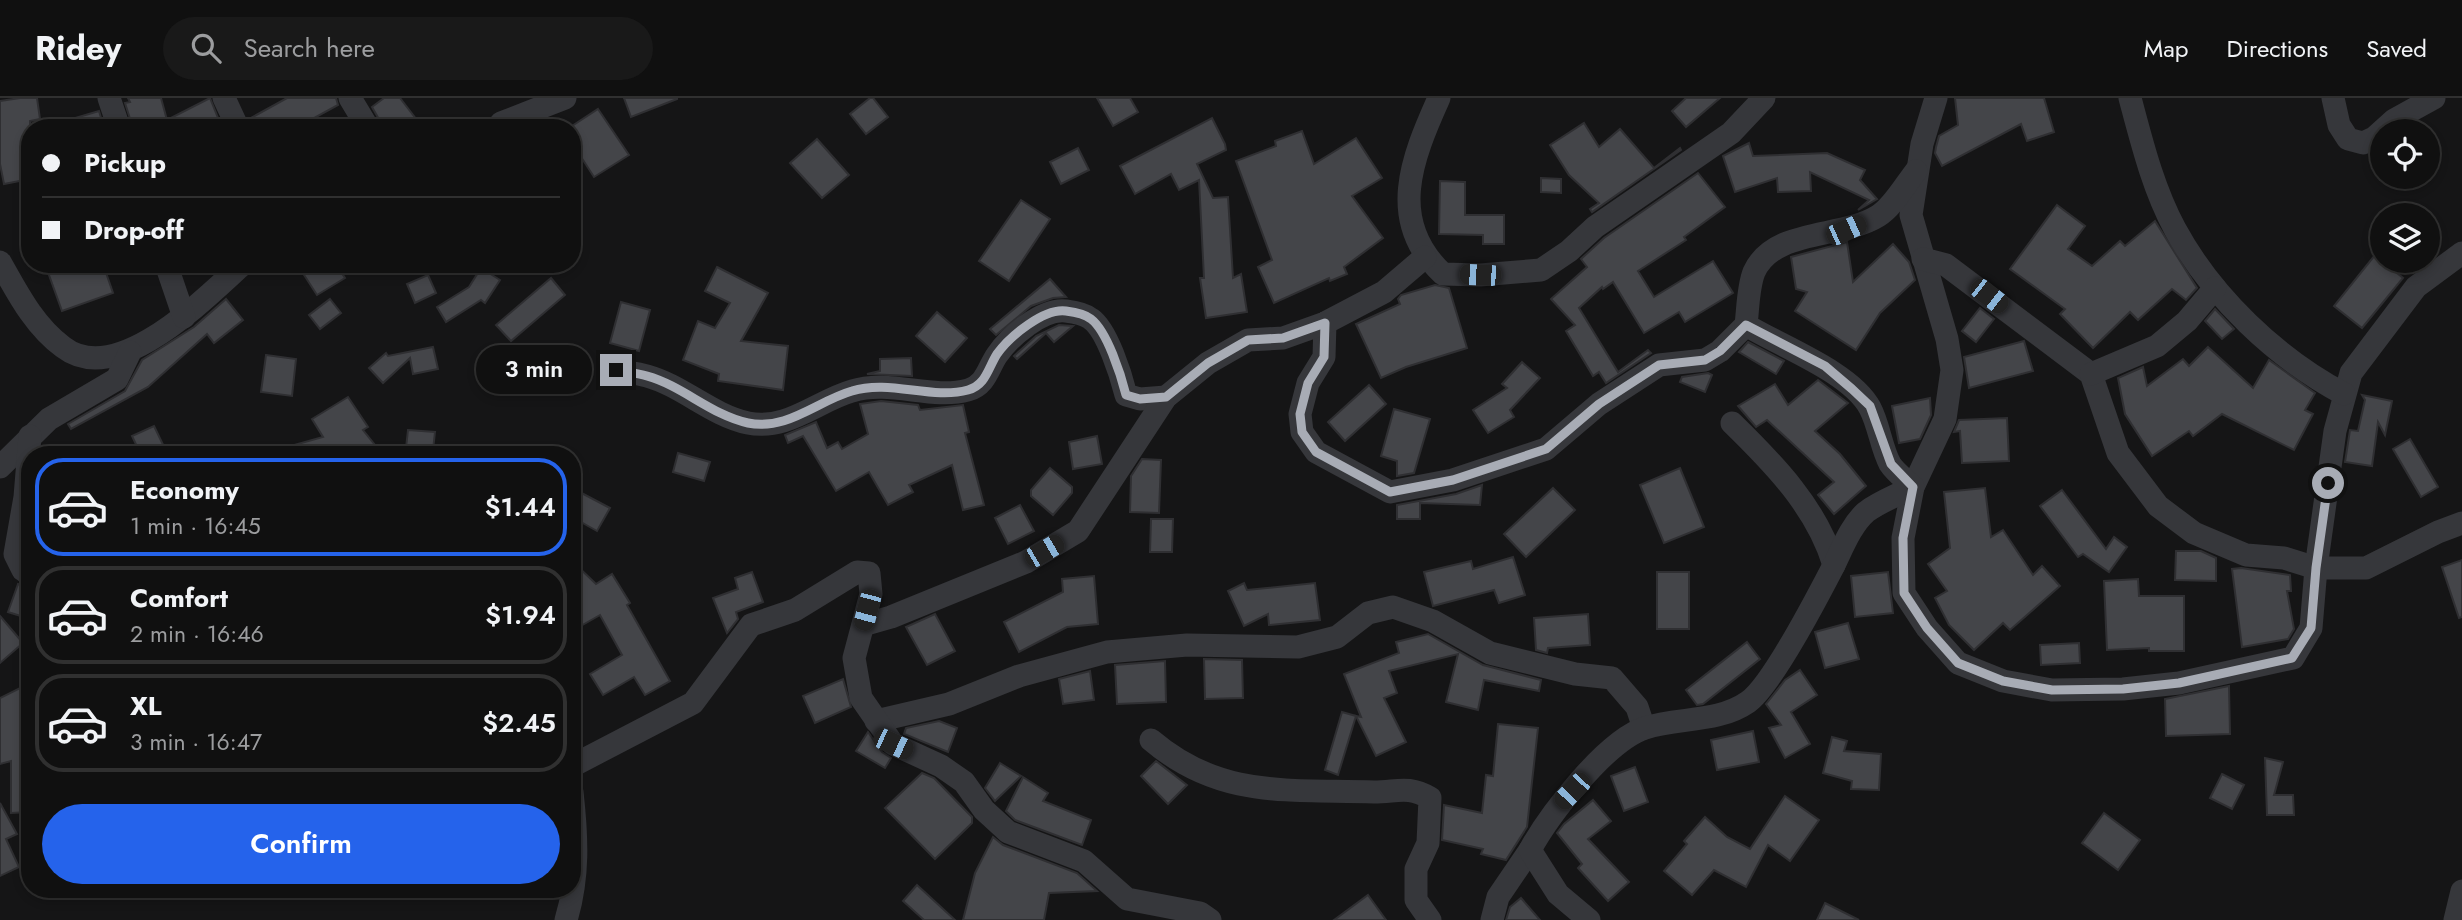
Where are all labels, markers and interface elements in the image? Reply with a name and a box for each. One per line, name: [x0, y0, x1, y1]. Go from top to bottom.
search box: [163, 17, 653, 80]
text: Ridey: [35, 25, 121, 72]
icon: search: [187, 29, 225, 67]
text: Search here: [243, 29, 375, 67]
text: Map: [2144, 31, 2189, 66]
text: Directions: [2227, 31, 2328, 66]
text: Saved: [2366, 31, 2427, 66]
map controls: [2370, 119, 2440, 273]
button: locate: [2370, 119, 2440, 189]
text: Pickup: [84, 144, 166, 182]
button: layers: [2370, 203, 2440, 273]
text: Drop-off: [84, 211, 184, 249]
car: [1823, 212, 1870, 248]
car: [1459, 264, 1502, 286]
car: [1966, 275, 2013, 317]
callout: 3 min: [476, 345, 592, 394]
text: 3 min: [505, 352, 563, 386]
route end: [600, 354, 632, 386]
route start: [2312, 467, 2344, 499]
text: Economy: [130, 471, 239, 509]
icon: car: [46, 476, 109, 539]
text: $1.44: [485, 488, 556, 526]
text: 1 min · 16:45: [130, 509, 261, 543]
car: [1021, 531, 1068, 571]
text: Comfort: [130, 579, 228, 617]
icon: car: [46, 584, 109, 647]
car: [852, 587, 883, 633]
text: $1.94: [485, 596, 556, 634]
text: 2 min · 16:46: [130, 617, 264, 651]
text: XL: [130, 687, 162, 725]
icon: car: [46, 692, 109, 755]
text: $2.45: [482, 704, 556, 742]
text: 3 min · 16:47: [130, 725, 262, 759]
car: [870, 726, 917, 762]
car: [1550, 769, 1595, 813]
button: Confirm: [42, 804, 560, 884]

